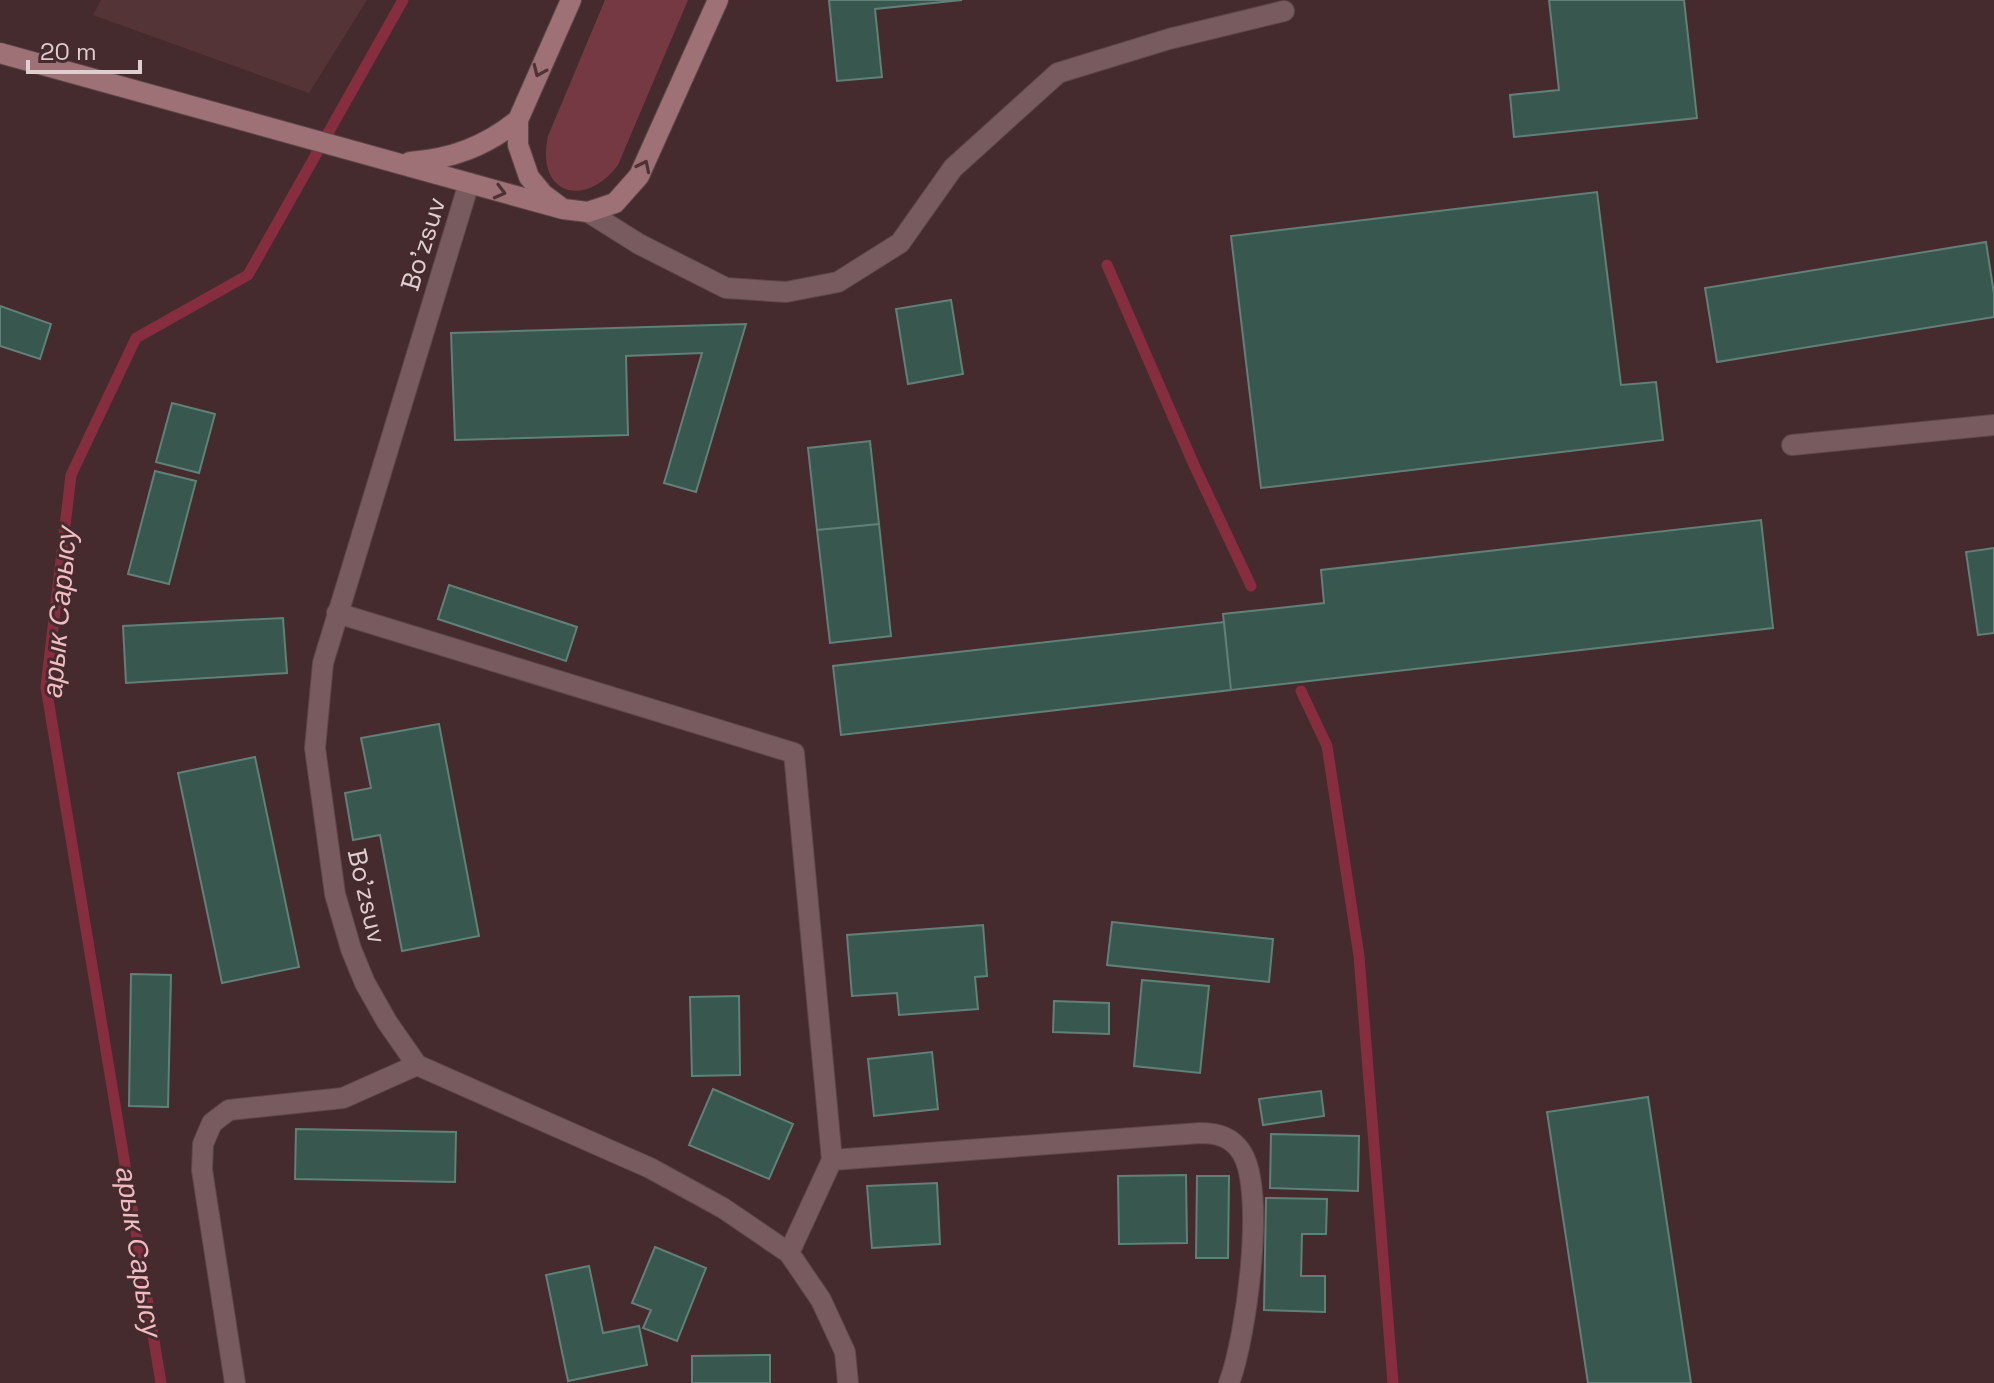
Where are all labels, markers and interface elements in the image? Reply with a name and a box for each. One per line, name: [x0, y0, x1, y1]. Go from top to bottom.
scale bar: [28, 24, 140, 74]
text: 20 m: [40, 36, 97, 67]
one-way arrow: [533, 63, 549, 78]
one-way arrow: [634, 160, 649, 175]
one-way arrow: [493, 182, 507, 199]
street label: Bo'zsuv: [393, 193, 453, 295]
water label: арык Сарысу: [34, 523, 85, 699]
street label: Bo'zsuv: [340, 845, 394, 947]
water label: арык Сарысу: [108, 1164, 171, 1342]

